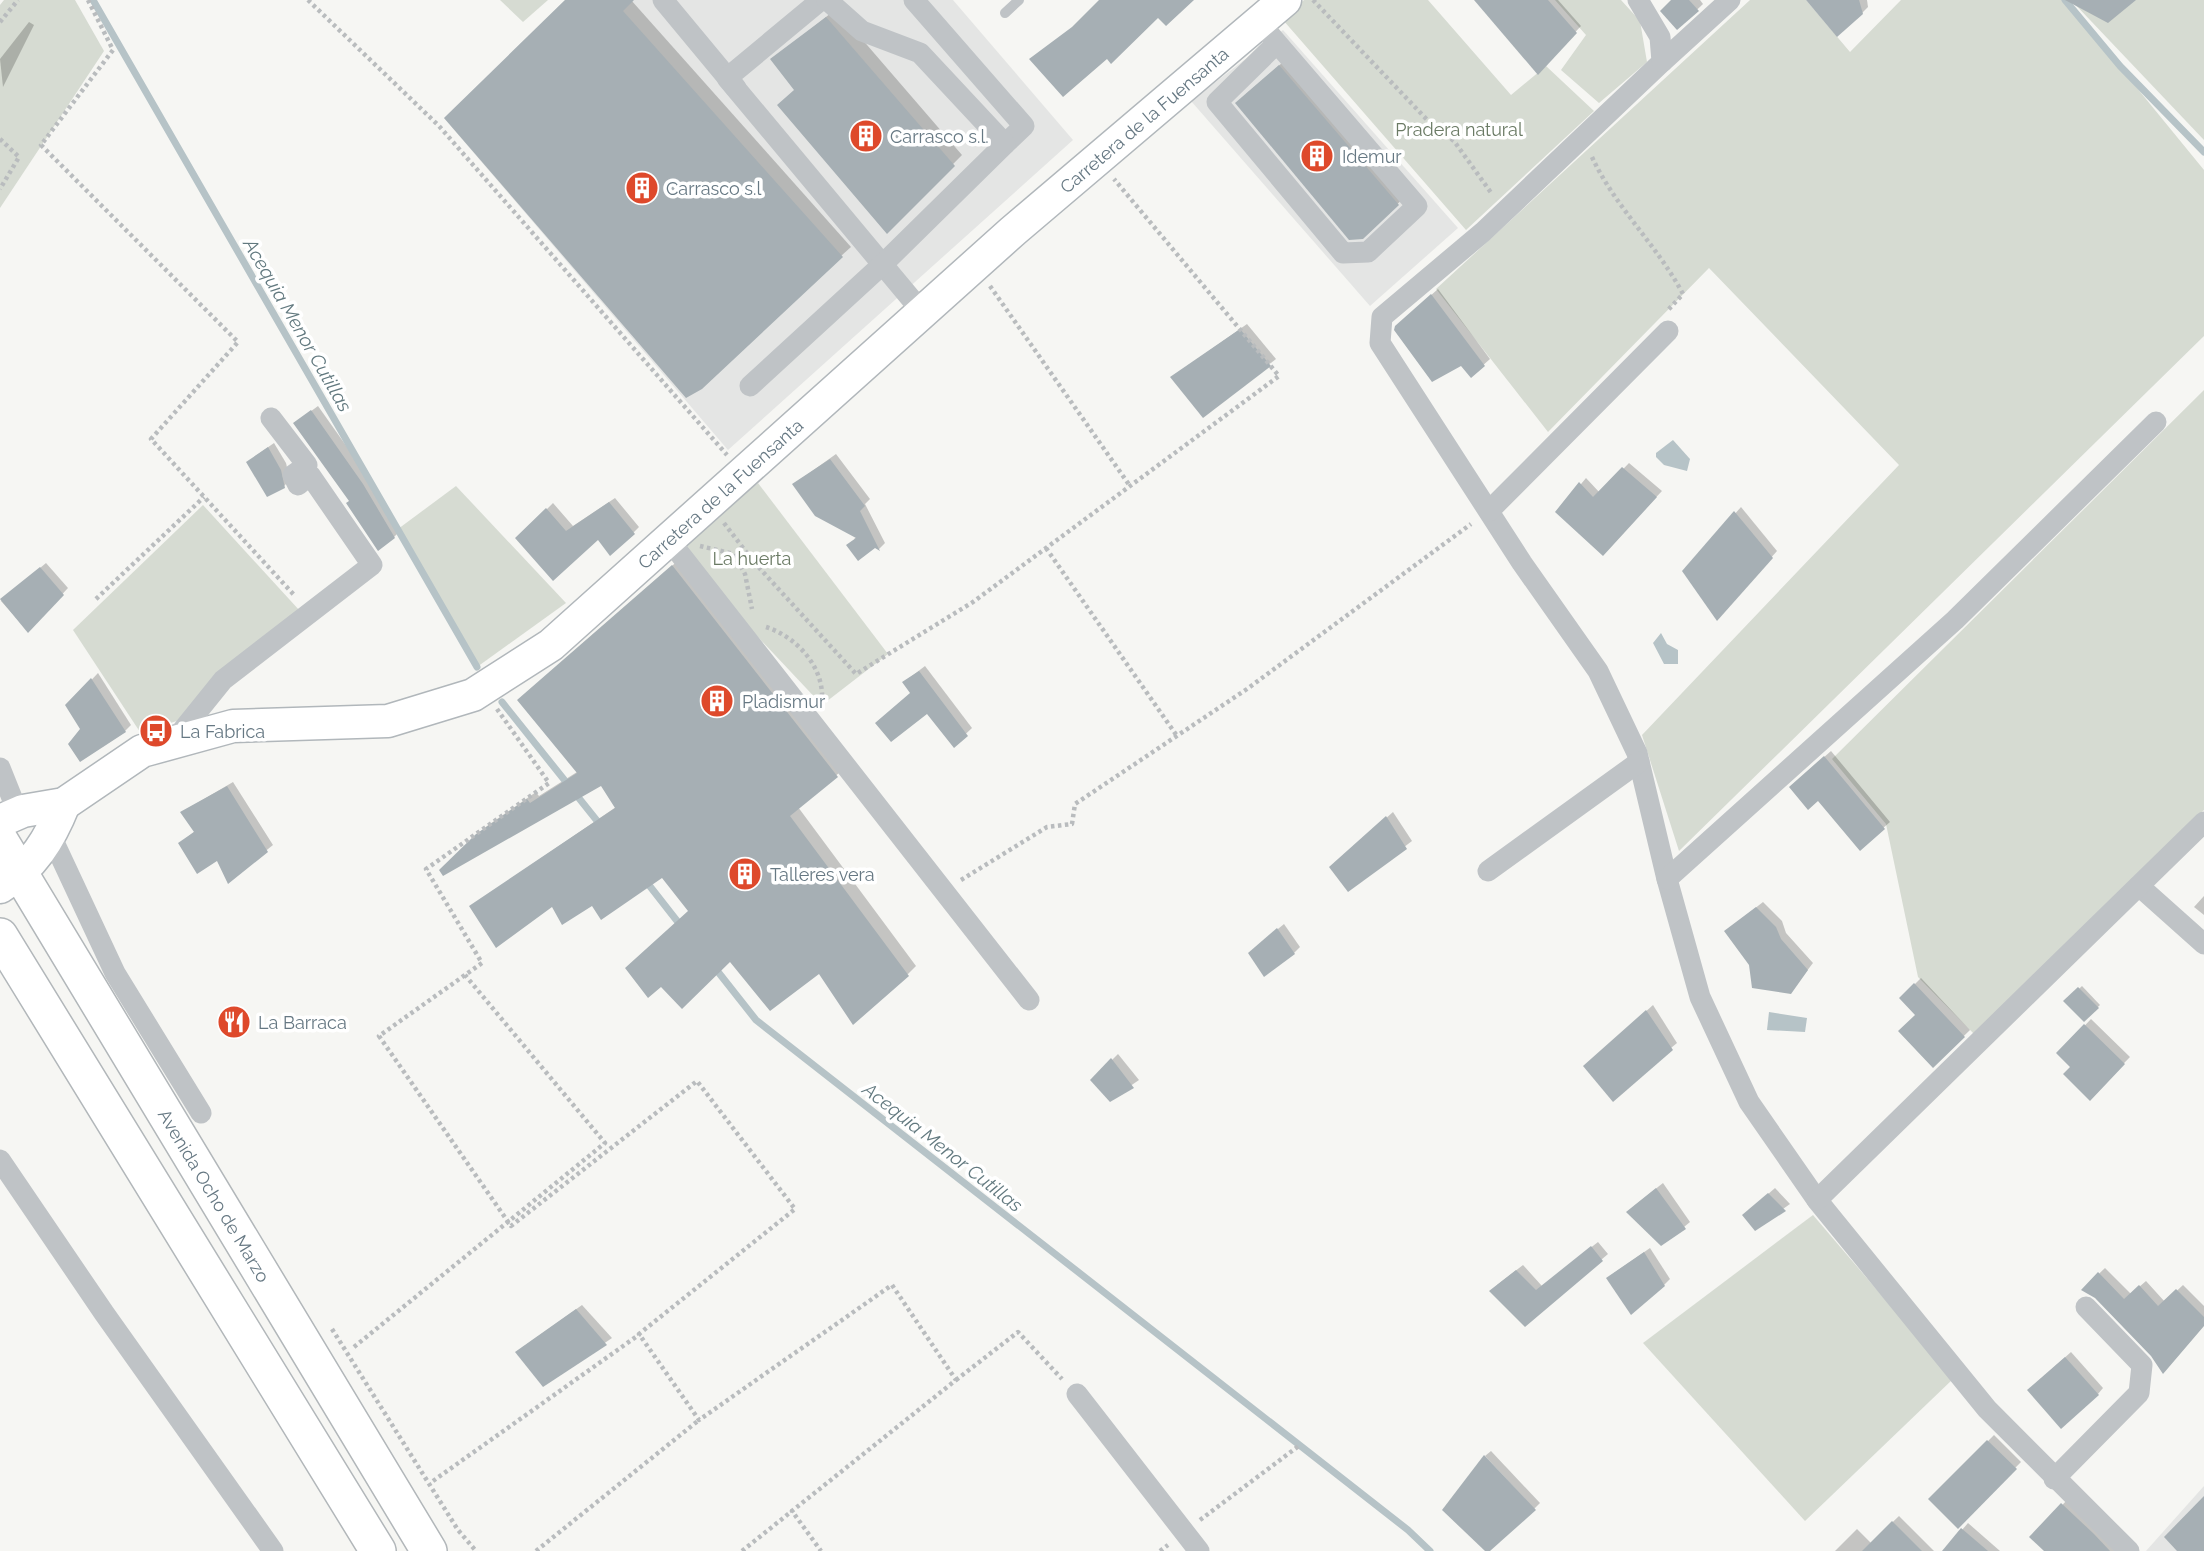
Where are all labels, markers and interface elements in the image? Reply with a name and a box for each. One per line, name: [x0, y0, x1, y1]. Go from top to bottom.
street label: Carretera de la Fuensanta: [1055, 42, 1232, 197]
building icon: Carrasco s.l.: [847, 117, 885, 155]
park label: Pradera natural: [1395, 119, 1523, 140]
place label: Carrasco s.l.: [890, 126, 989, 147]
building icon: Idemur: [1298, 137, 1336, 175]
place label: Idemur: [1342, 146, 1402, 167]
building icon: Carrasco s.l: [623, 169, 661, 207]
place label: Carrasco s.l: [666, 178, 761, 199]
water label: Acequia Menor Cutillas: [239, 234, 357, 416]
street label: Carretera de la Fuensanta: [633, 414, 807, 573]
park label: La huerta: [713, 548, 791, 569]
building icon: Pladismur: [698, 682, 736, 720]
place label: Pladismur: [742, 691, 826, 712]
bus stop icon: La Fabrica: [137, 712, 175, 750]
place label: La Fabrica: [180, 721, 265, 742]
building icon: Talleres vera: [726, 855, 764, 893]
place label: Talleres vera: [770, 864, 875, 885]
restaurant icon: La Barraca: [215, 1003, 253, 1041]
place label: La Barraca: [258, 1012, 347, 1033]
water label: Acequia Menor Cutillas: [858, 1077, 1027, 1216]
street label: Avenida Ocho de Marzo: [154, 1105, 275, 1286]

